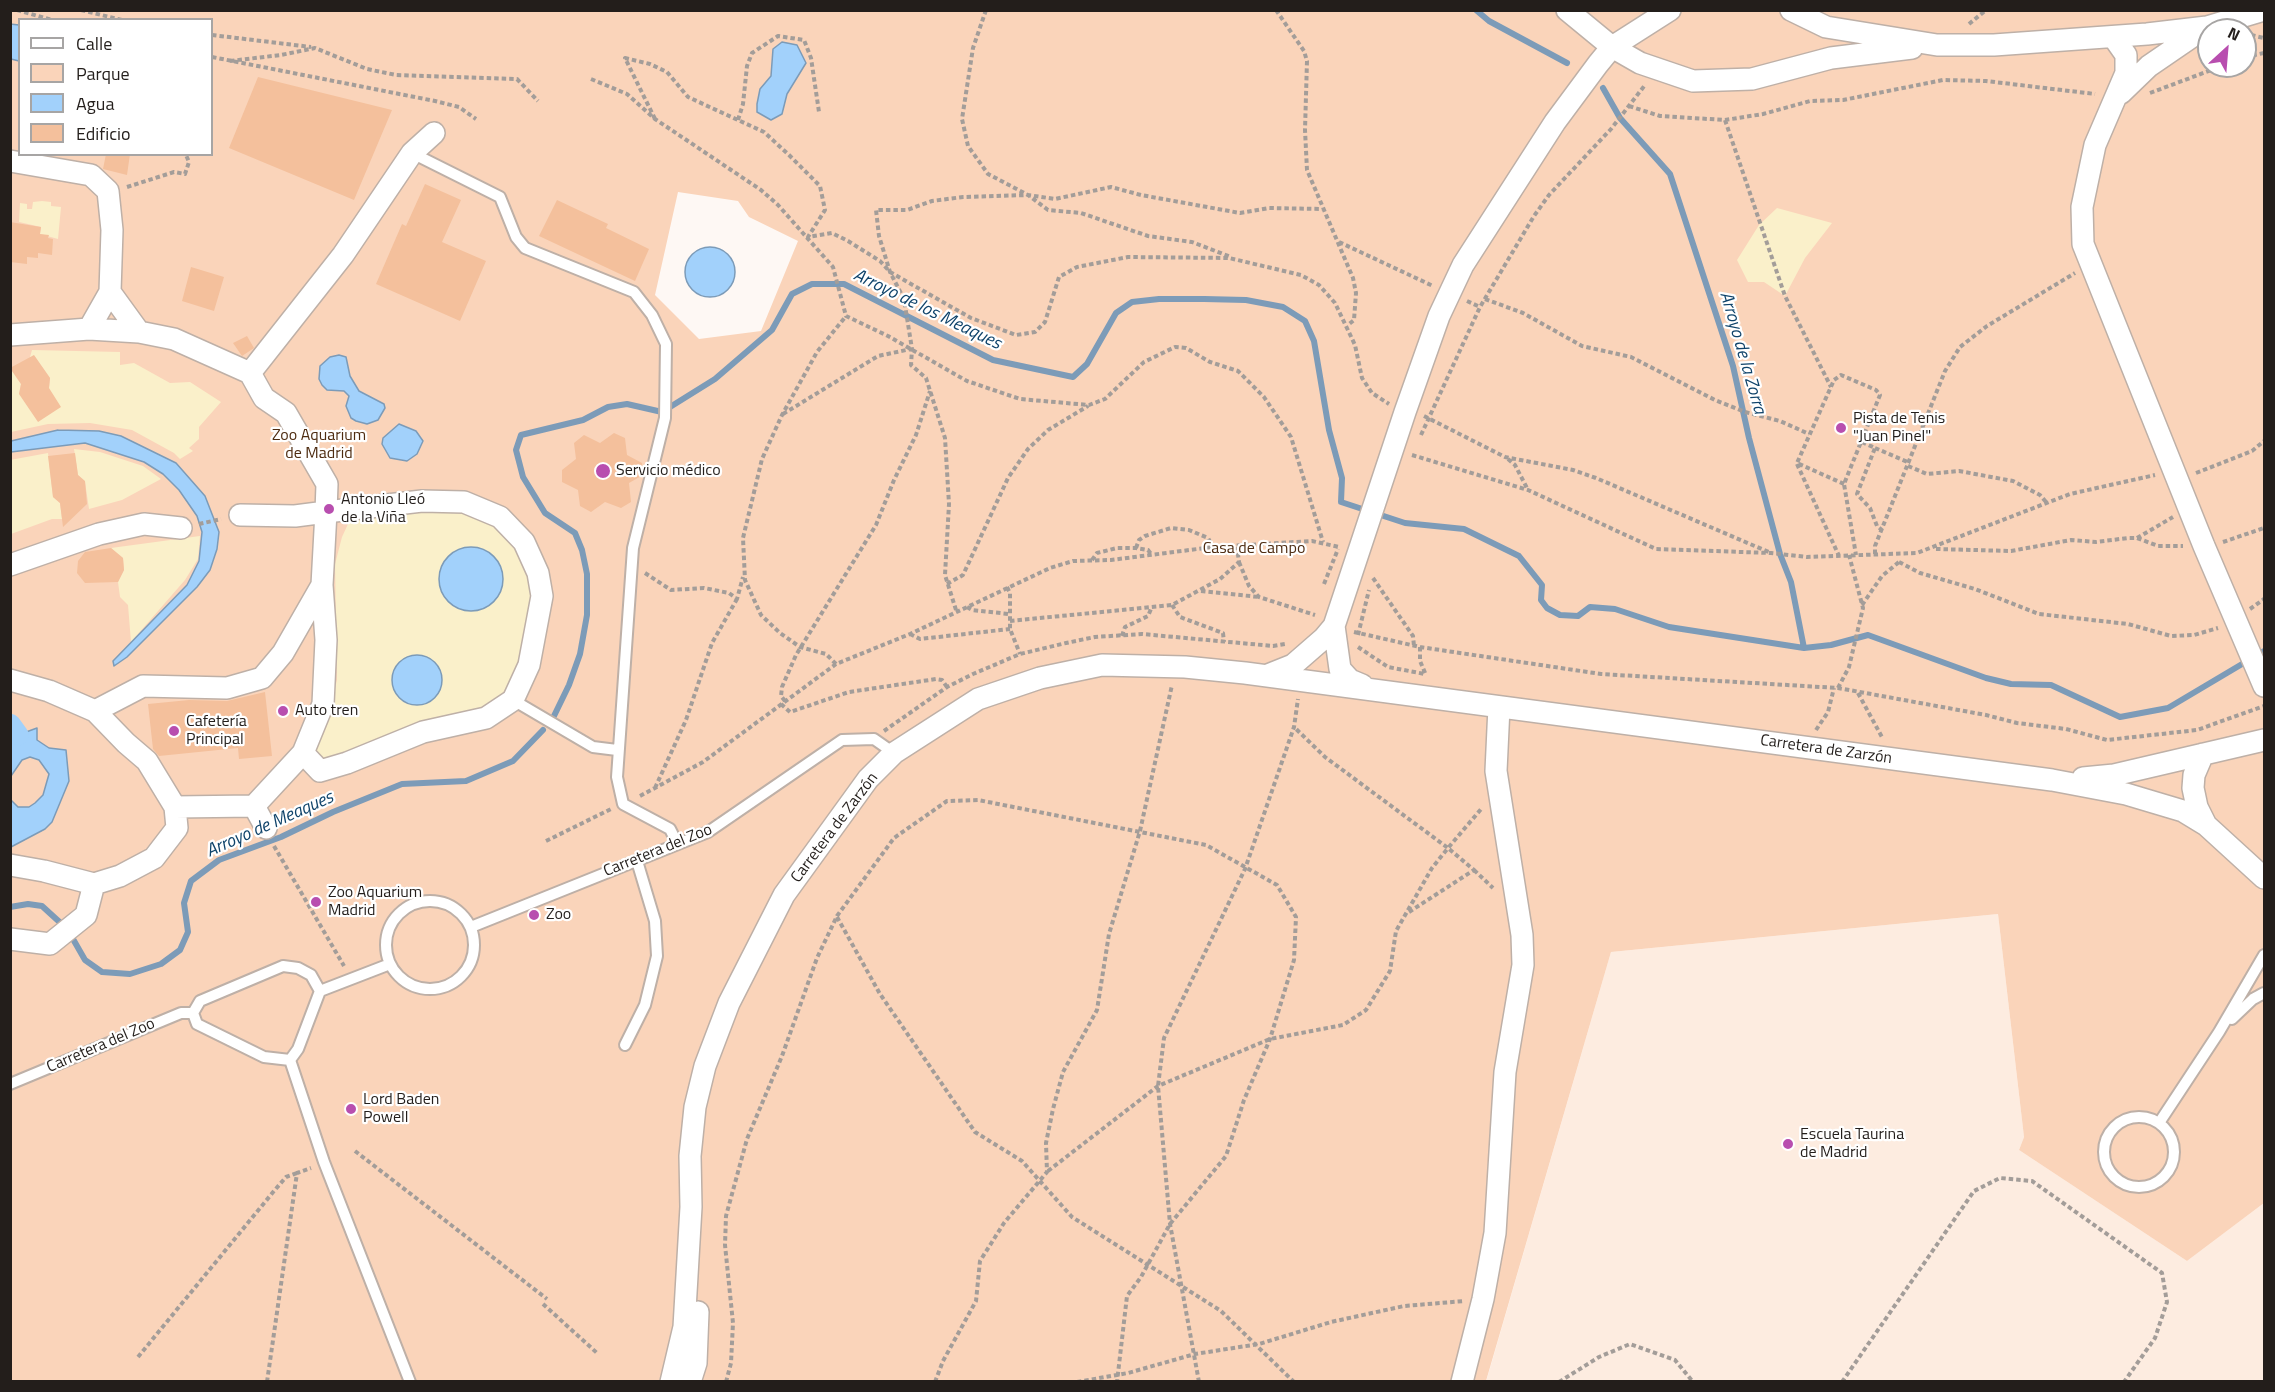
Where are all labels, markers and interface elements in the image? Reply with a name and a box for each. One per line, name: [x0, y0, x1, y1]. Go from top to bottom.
legend: [18, 18, 213, 156]
north arrow: [2197, 18, 2257, 78]
text: N: [2224, 20, 2244, 47]
text: Calle: [76, 30, 112, 57]
text: Parque: [76, 60, 130, 87]
text: Agua: [76, 90, 114, 117]
text: Edificio: [76, 120, 130, 147]
water label: Arroyo de los Meaques: [850, 265, 1004, 355]
water label: Arroyo de la Zorra: [1714, 289, 1770, 417]
place label: Pista de Tenis "Juan Pinel": [1853, 409, 1945, 447]
marker: Pista de Tenis "Juan Pinel": [1834, 421, 1848, 435]
park label: Zoo Aquarium de Madrid: [272, 426, 366, 464]
place label: Servicio médico: [616, 461, 721, 481]
marker: Servicio médico: [594, 462, 612, 480]
place label: Antonio Lleó de la Viña: [341, 490, 425, 528]
marker: Antonio Lleó de la Viña: [322, 502, 336, 516]
park label: Casa de Campo: [1203, 539, 1305, 559]
place label: Auto tren: [295, 701, 358, 721]
marker: Auto tren: [276, 704, 290, 718]
place label: Cafetería Principal: [186, 712, 247, 750]
marker: Cafetería Principal: [167, 724, 181, 738]
street label: Carretera de Zarzón: [1759, 731, 1893, 769]
street label: Carretera de Zarzón: [787, 769, 883, 887]
water label: Arroyo de Meaques: [203, 787, 337, 863]
street label: Carretera del Zoo: [601, 820, 715, 882]
place label: Zoo Aquarium Madrid: [328, 883, 422, 921]
marker: Zoo Aquarium Madrid: [309, 895, 323, 909]
place label: Zoo: [546, 905, 571, 925]
marker: Zoo: [527, 908, 541, 922]
street label: Carretera del Zoo: [44, 1015, 158, 1077]
place label: Lord Baden Powell: [363, 1090, 439, 1128]
marker: Lord Baden Powell: [344, 1102, 358, 1116]
place label: Escuela Taurina de Madrid: [1800, 1125, 1904, 1163]
marker: Escuela Taurina de Madrid: [1781, 1137, 1795, 1151]

